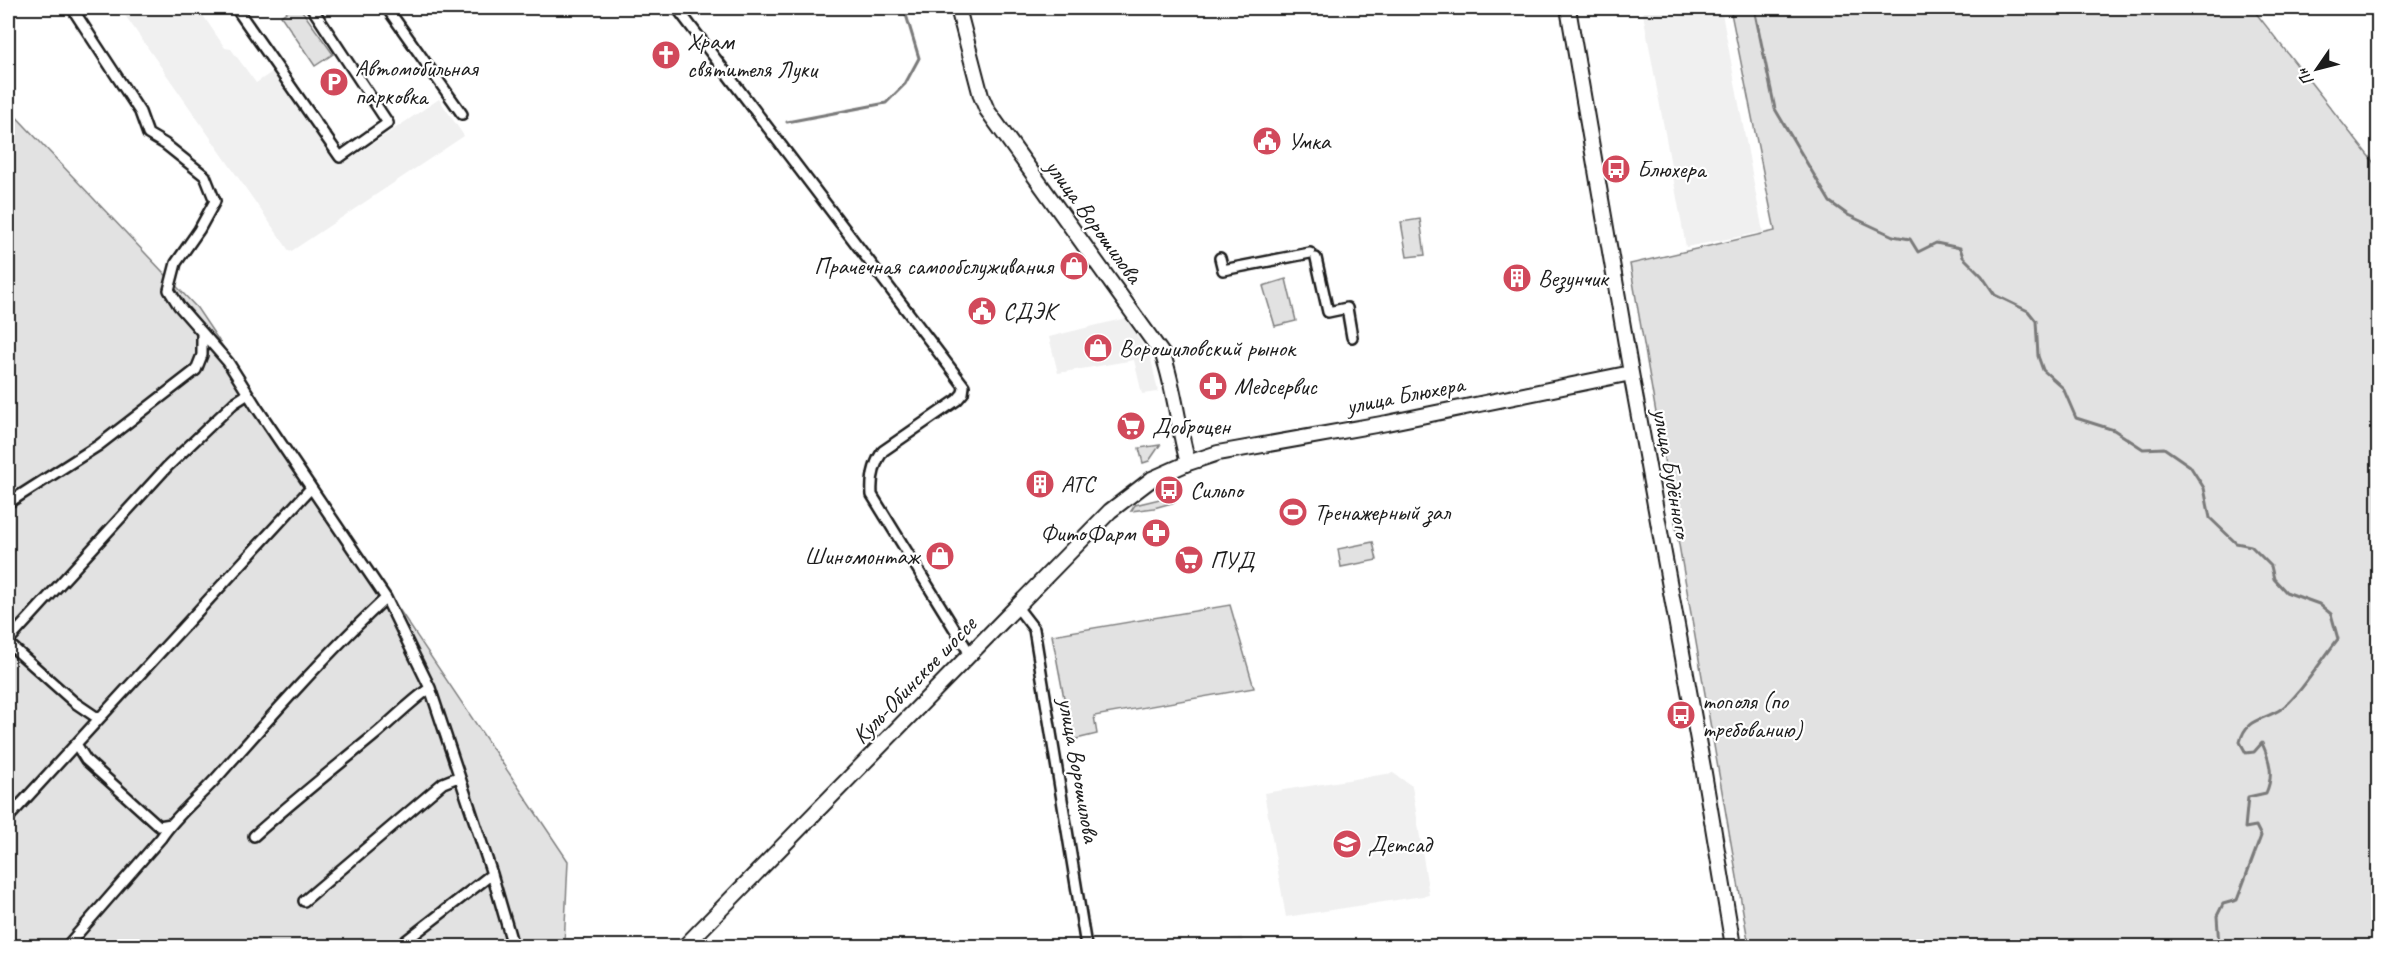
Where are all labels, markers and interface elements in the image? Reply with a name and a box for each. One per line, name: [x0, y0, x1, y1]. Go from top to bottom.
place label: Храм святителя Луки: [687, 26, 819, 84]
church icon: Храм святителя Луки: [650, 39, 682, 71]
north arrow: [2287, 39, 2347, 99]
place label: Автомобильная парковка: [355, 53, 479, 111]
text: Пн: [2292, 64, 2319, 90]
parking icon: Автомобильная парковка: [318, 66, 350, 98]
public building icon: Умка: [1251, 125, 1283, 157]
place label: Умка: [1288, 126, 1332, 156]
street label: улица Ворошилова: [1038, 151, 1150, 290]
bus stop icon: Блюхера: [1600, 153, 1632, 185]
place label: Блюхера: [1637, 154, 1707, 184]
shop icon: Прачечная самообслуживания: [1058, 250, 1090, 282]
place label: Прачечная самообслуживания: [814, 251, 1055, 281]
building icon: Везунчик: [1501, 262, 1533, 294]
place label: Везунчик: [1538, 263, 1610, 294]
public building icon: СДЭК: [966, 295, 998, 327]
place label: СДЭК: [1003, 296, 1061, 326]
shop icon: Ворошиловский рынок: [1082, 332, 1114, 364]
place label: Ворошиловский рынок: [1119, 333, 1297, 363]
street label: улица Блюхера: [1342, 368, 1469, 422]
pharmacy icon: Медсервис: [1197, 370, 1229, 402]
place label: Медсервис: [1234, 371, 1318, 401]
street label: улица Будённого: [1646, 404, 1699, 542]
supermarket icon: Доброцен: [1115, 410, 1147, 442]
place label: Доброцен: [1152, 411, 1232, 441]
building icon: АТС: [1024, 468, 1056, 500]
place label: АТС: [1061, 469, 1098, 499]
bus stop icon: Сильпо: [1153, 474, 1185, 506]
place label: Сильпо: [1190, 475, 1245, 505]
sports icon: Тренажерный зал: [1277, 496, 1309, 528]
place label: Тренажерный зал: [1314, 497, 1452, 528]
pharmacy icon: ФитоФарм: [1140, 517, 1172, 549]
place label: ФитоФарм: [1040, 518, 1136, 548]
shop icon: Шиномонтаж: [924, 540, 956, 572]
place label: Шиномонтаж: [804, 541, 922, 571]
supermarket icon: ПУД: [1173, 544, 1205, 576]
place label: ПУД: [1210, 545, 1256, 575]
street label: Куль-Обинское шоссе: [845, 608, 984, 750]
place label: тополя (по требованию): [1702, 686, 1803, 744]
street label: улица Ворошилова: [1051, 693, 1107, 846]
bus stop icon: тополя (по требованию): [1665, 699, 1697, 731]
school or university icon: Детсад: [1331, 828, 1363, 860]
place label: Детсад: [1368, 829, 1434, 859]

